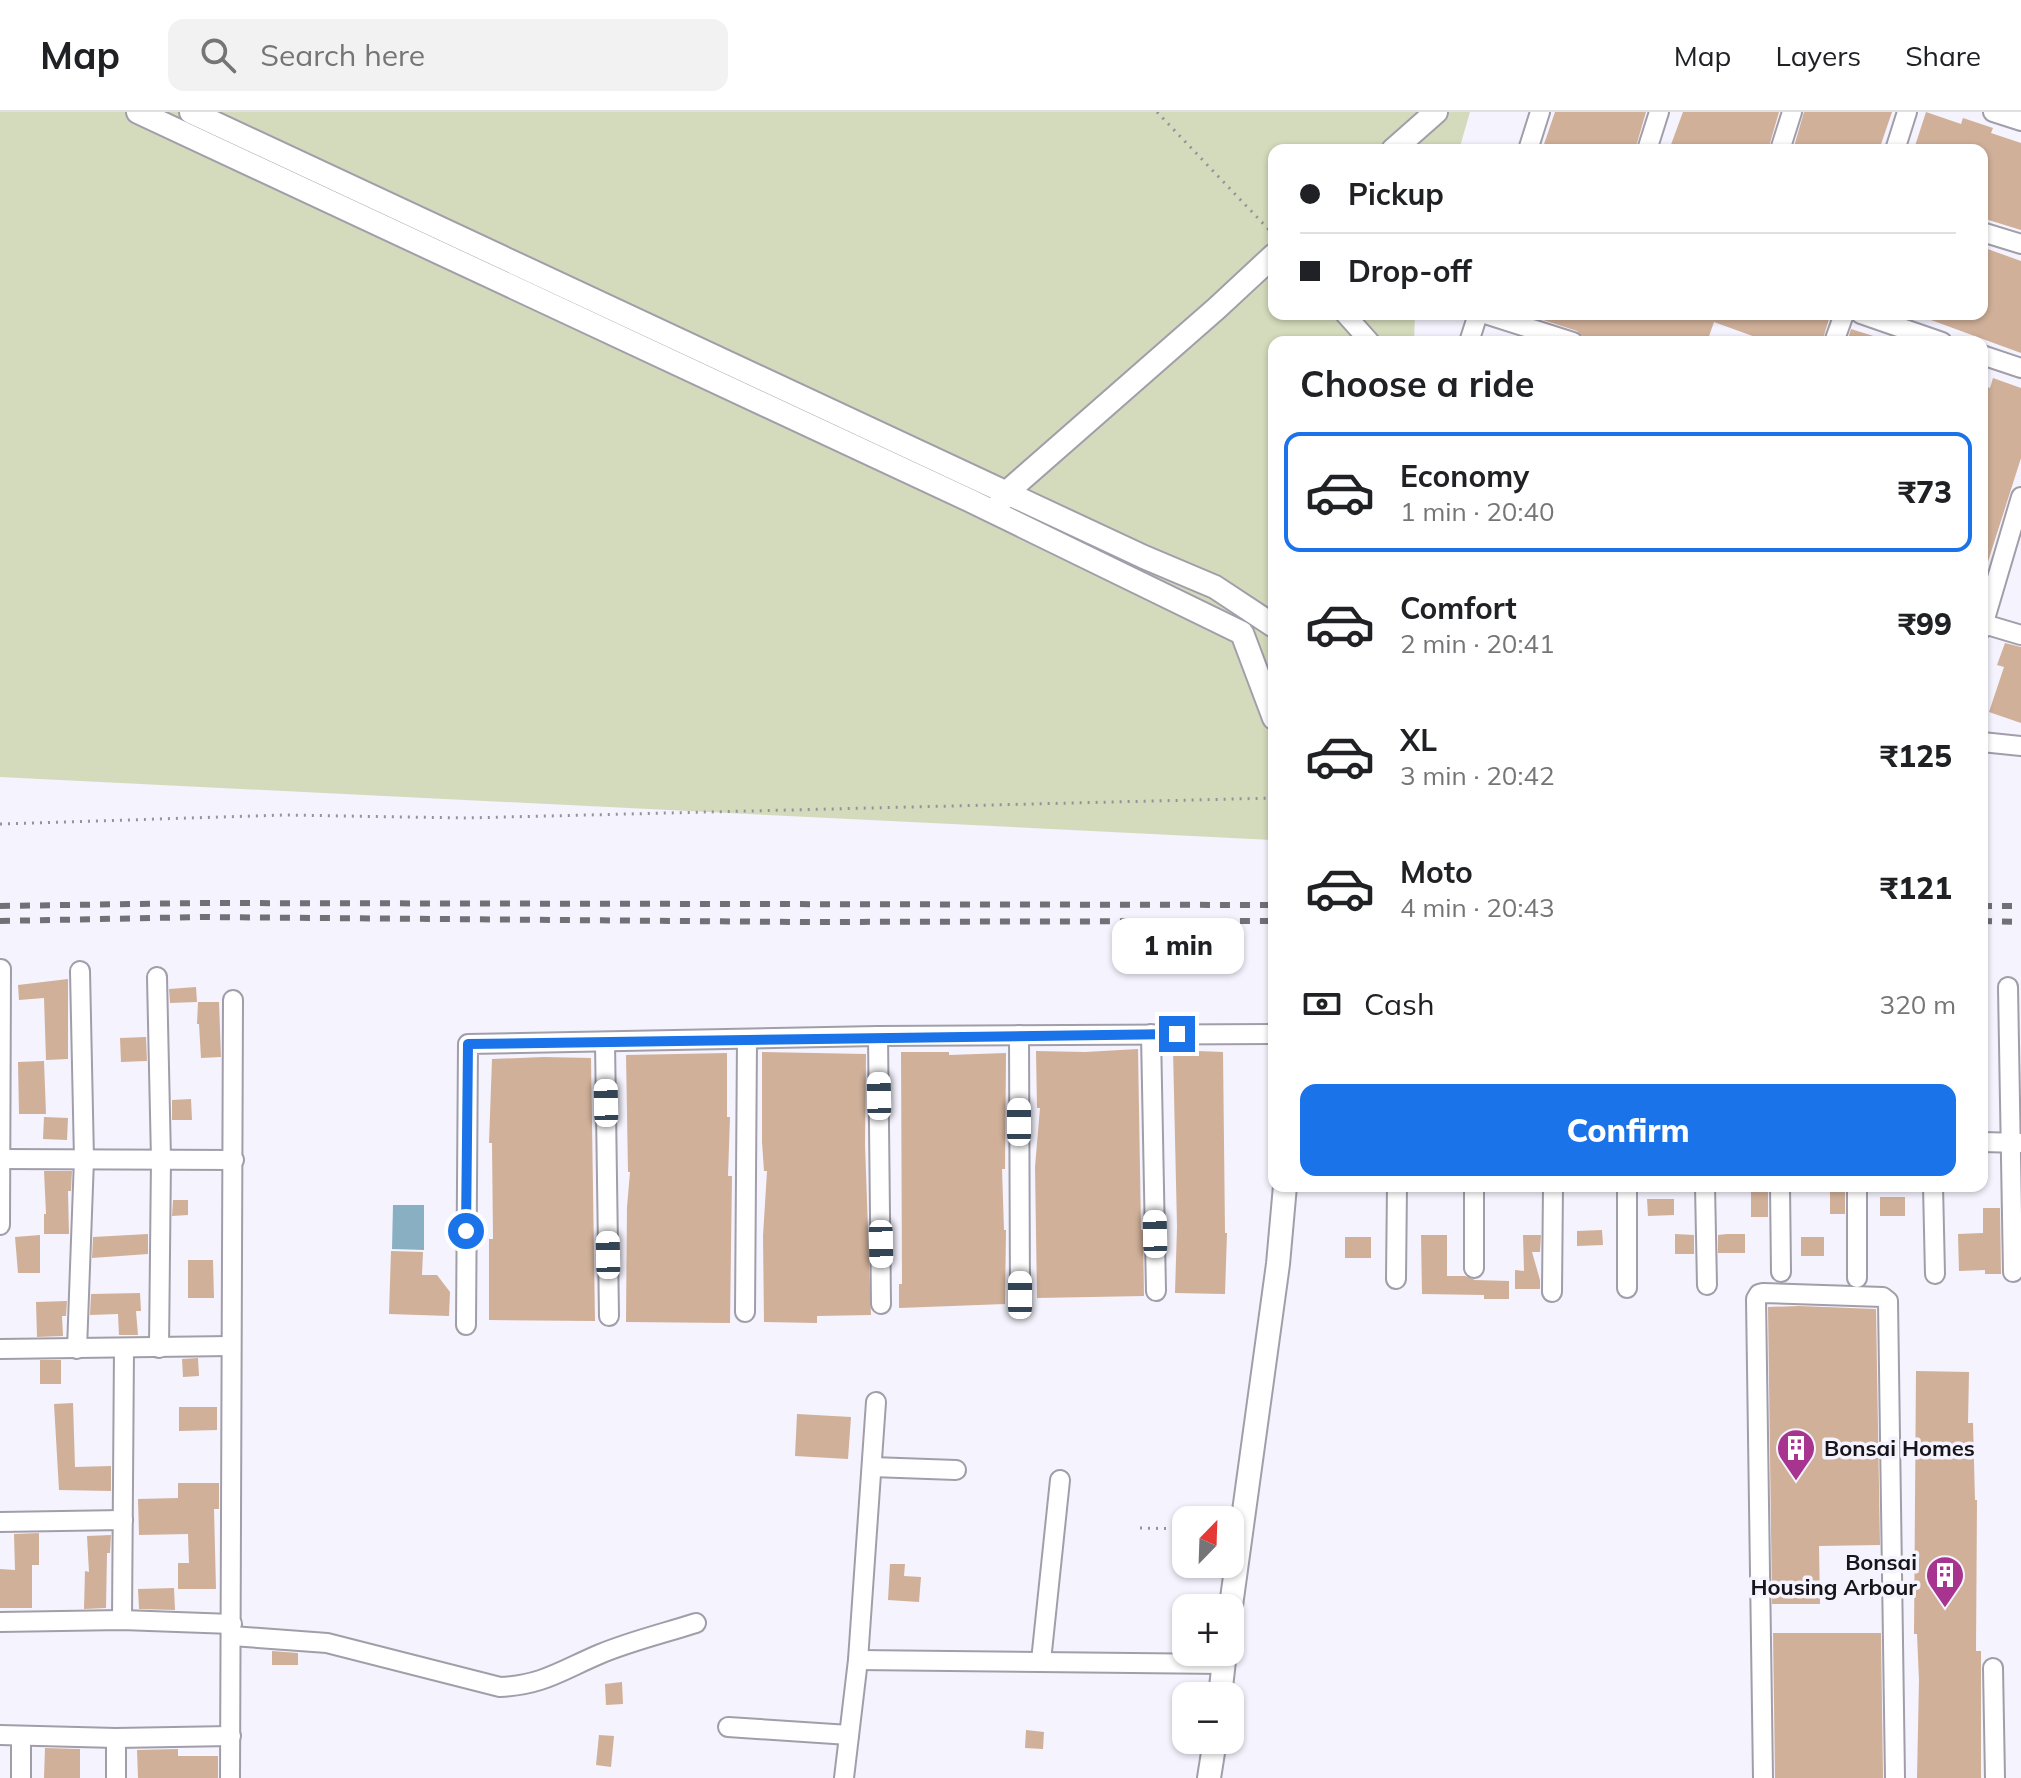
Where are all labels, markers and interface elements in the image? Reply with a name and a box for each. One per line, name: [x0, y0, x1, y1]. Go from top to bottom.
search box: [168, 19, 728, 91]
text: Map: [40, 31, 120, 79]
icon: search: [196, 33, 240, 77]
text: Search here: [260, 36, 425, 74]
text: Map: [1674, 38, 1731, 73]
text: Layers: [1775, 38, 1861, 73]
text: Share: [1905, 38, 1981, 73]
text: Pickup: [1348, 175, 1444, 213]
text: Drop-off: [1348, 252, 1472, 290]
text: Choose a ride: [1300, 361, 1534, 406]
icon: car: [1304, 456, 1376, 528]
text: Economy: [1400, 457, 1529, 495]
text: ₹73: [1898, 473, 1952, 511]
text: 1 min · 20:40: [1400, 495, 1555, 528]
icon: car: [1304, 588, 1376, 660]
text: Comfort: [1400, 589, 1517, 627]
text: ₹99: [1898, 605, 1952, 643]
text: 2 min · 20:41: [1400, 627, 1555, 660]
icon: car: [1304, 720, 1376, 792]
text: XL: [1400, 721, 1437, 759]
text: ₹125: [1880, 737, 1952, 775]
text: 3 min · 20:42: [1400, 759, 1555, 792]
icon: car: [1304, 852, 1376, 924]
text: Moto: [1400, 853, 1473, 891]
text: ₹121: [1880, 869, 1952, 907]
text: 4 min · 20:43: [1400, 891, 1555, 924]
callout: 1 min: [1111, 918, 1243, 974]
text: 1 min: [1143, 929, 1213, 962]
icon: cash: [1300, 982, 1344, 1026]
text: Cash: [1364, 985, 1435, 1023]
text: 320 m: [1880, 988, 1956, 1021]
route end: [1159, 1016, 1195, 1052]
car: [867, 1072, 891, 1120]
car: [594, 1079, 618, 1127]
button: Confirm: [1300, 1084, 1956, 1176]
car: [1007, 1098, 1031, 1146]
car: [1143, 1210, 1167, 1258]
route start: [448, 1213, 484, 1249]
car: [869, 1220, 893, 1268]
car: [596, 1231, 620, 1279]
car: [1008, 1271, 1032, 1319]
building icon: Bonsai Homes: [1775, 1427, 1817, 1482]
place label: Bonsai Homes: [1824, 1434, 1975, 1462]
north arrow: [1172, 1506, 1244, 1578]
map controls: [1172, 1506, 1244, 1754]
place label: Bonsai Housing Arbour: [1751, 1548, 1917, 1601]
building icon: Bonsai Housing Arbour: [1924, 1554, 1966, 1609]
button: +: [1172, 1594, 1244, 1666]
button: −: [1172, 1682, 1244, 1754]

